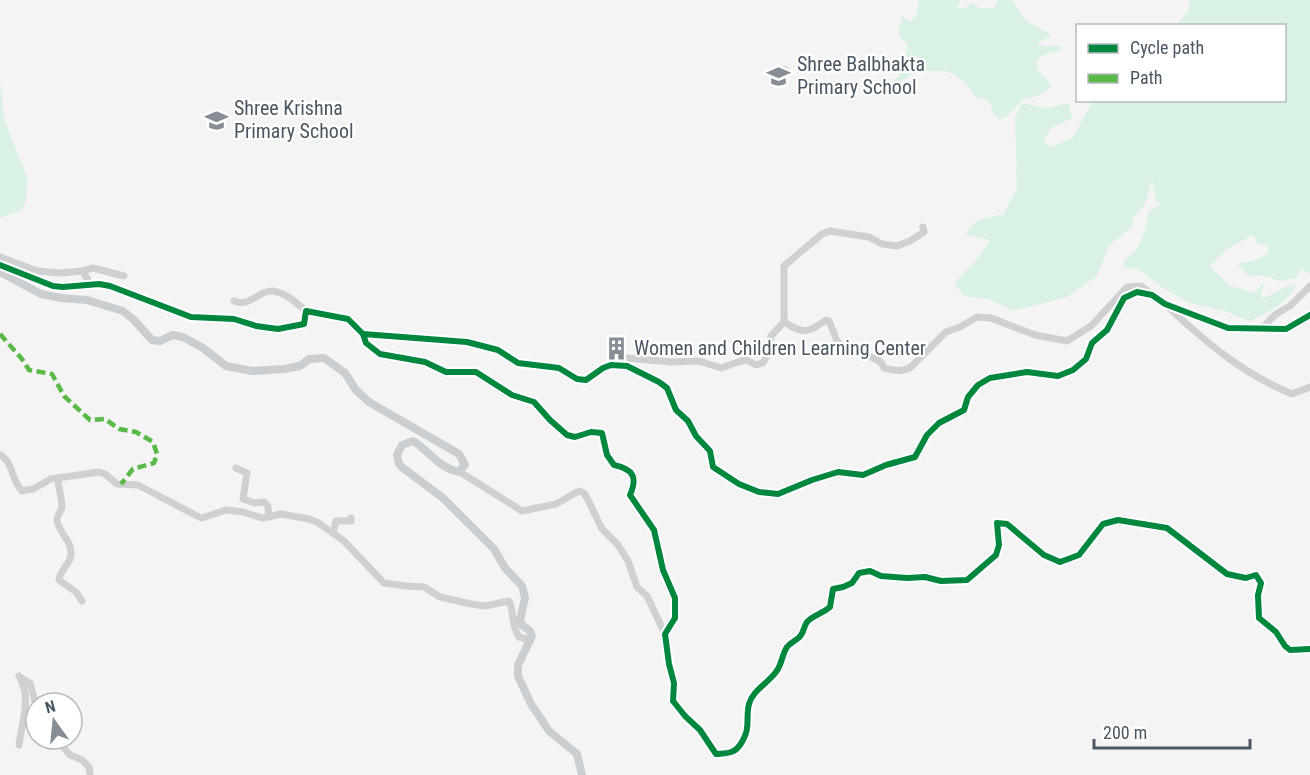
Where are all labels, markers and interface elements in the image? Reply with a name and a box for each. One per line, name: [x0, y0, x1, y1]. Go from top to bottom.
legend: [1076, 24, 1286, 102]
text: Cycle path: [1130, 37, 1204, 58]
place label: Shree Balbhakta Primary School: [797, 52, 925, 99]
school or university icon: Shree Balbhakta Primary School: [766, 63, 792, 89]
text: Path: [1130, 67, 1163, 88]
place label: Shree Krishna Primary School: [234, 96, 354, 143]
school or university icon: Shree Krishna Primary School: [203, 107, 229, 133]
building icon: Women and Children Learning Center: [603, 335, 629, 361]
place label: Women and Children Learning Center: [634, 336, 926, 360]
north arrow: [24, 691, 84, 751]
text: N: [43, 697, 57, 717]
scale bar: [1094, 712, 1250, 750]
text: 200 m: [1103, 722, 1147, 743]

